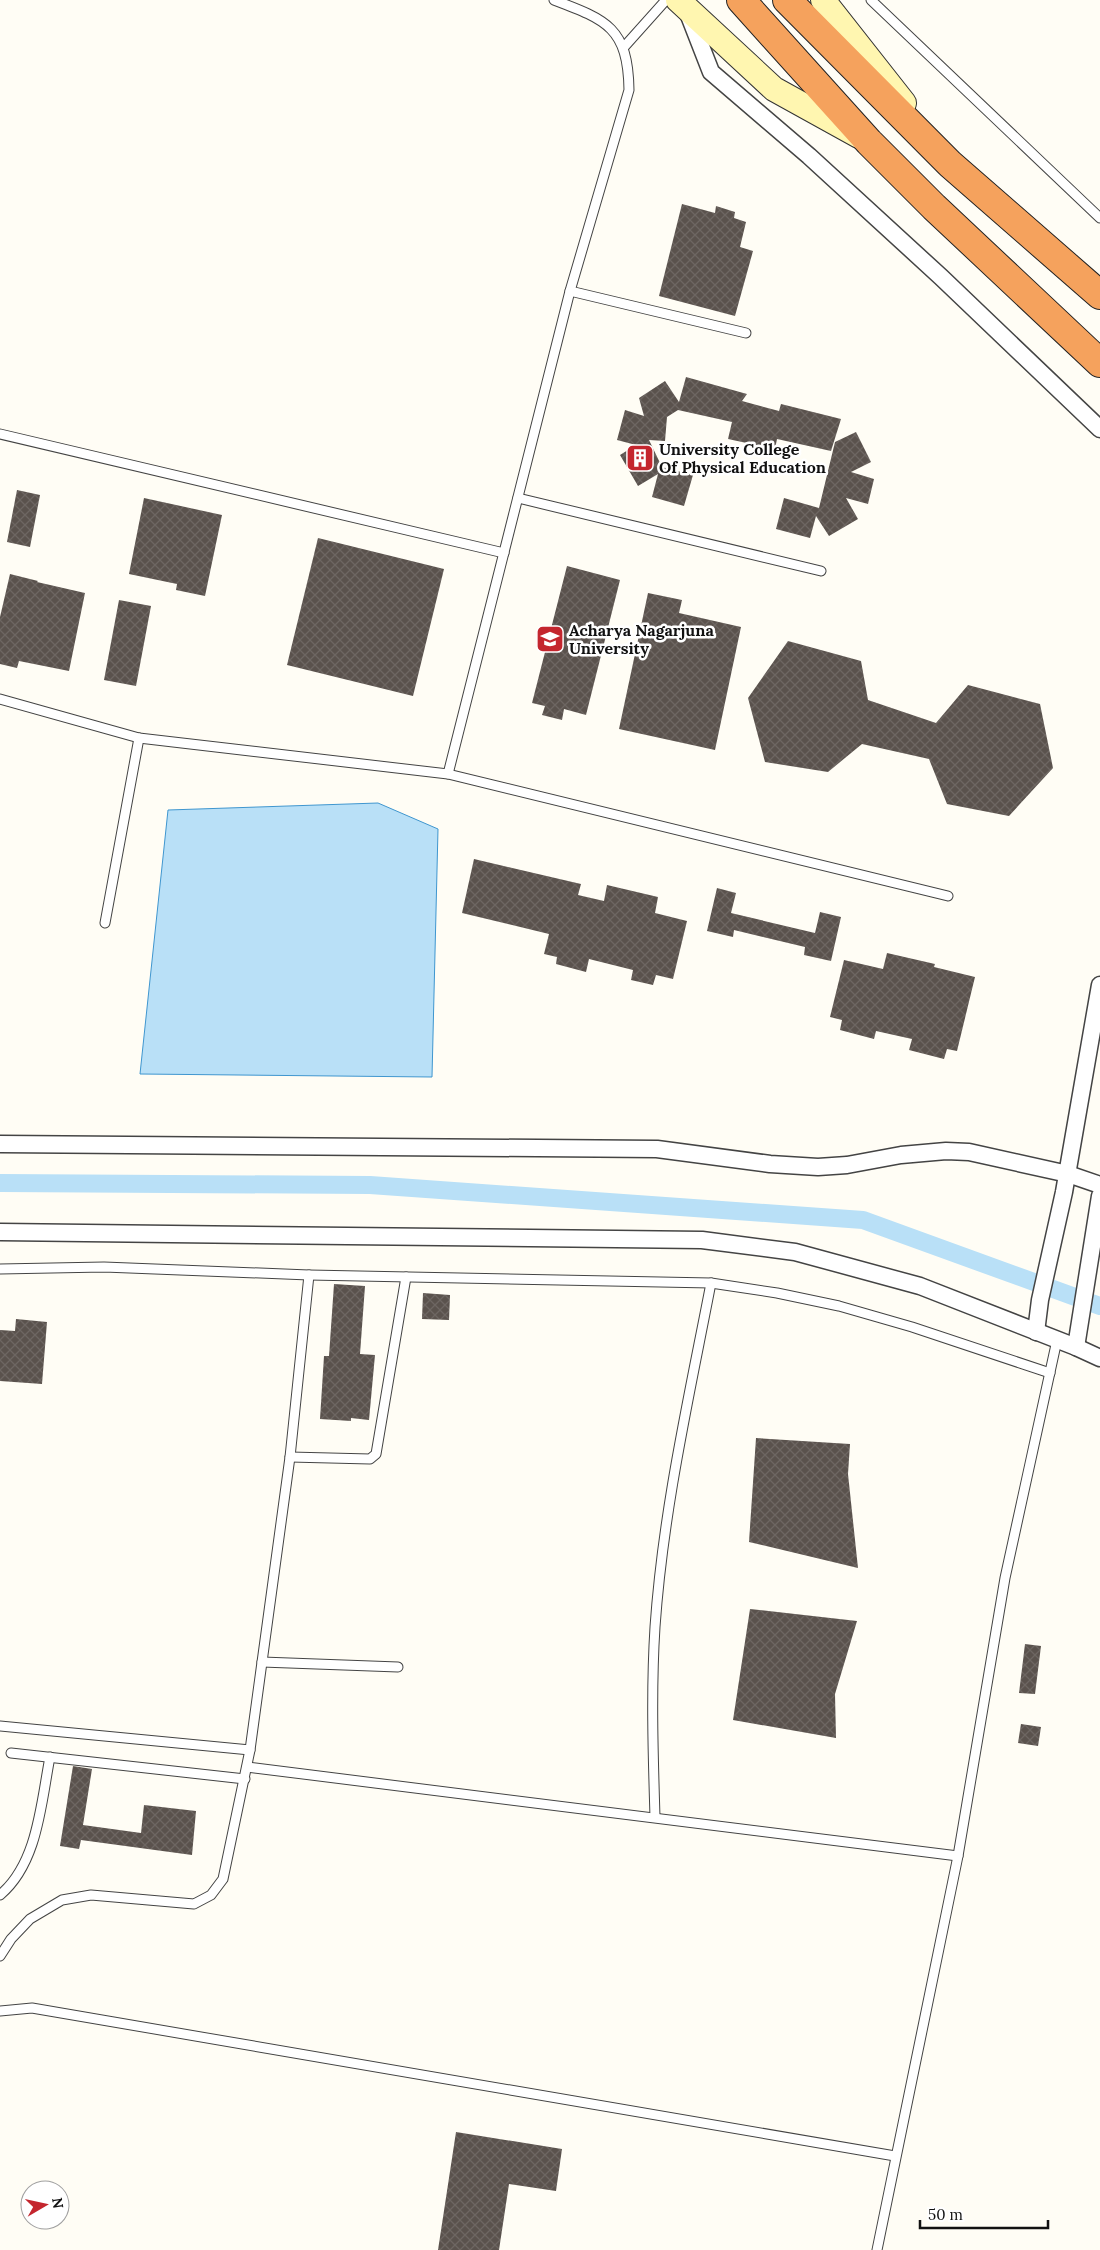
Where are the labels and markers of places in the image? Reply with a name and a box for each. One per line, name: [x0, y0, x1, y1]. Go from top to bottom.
place label: University College Of Physical Education: [659, 439, 826, 477]
building icon: University College Of Physical Education: [625, 443, 655, 473]
place label: Acharya Nagarjuna University: [569, 620, 714, 658]
school or university icon: Acharya Nagarjuna University: [535, 624, 565, 654]

